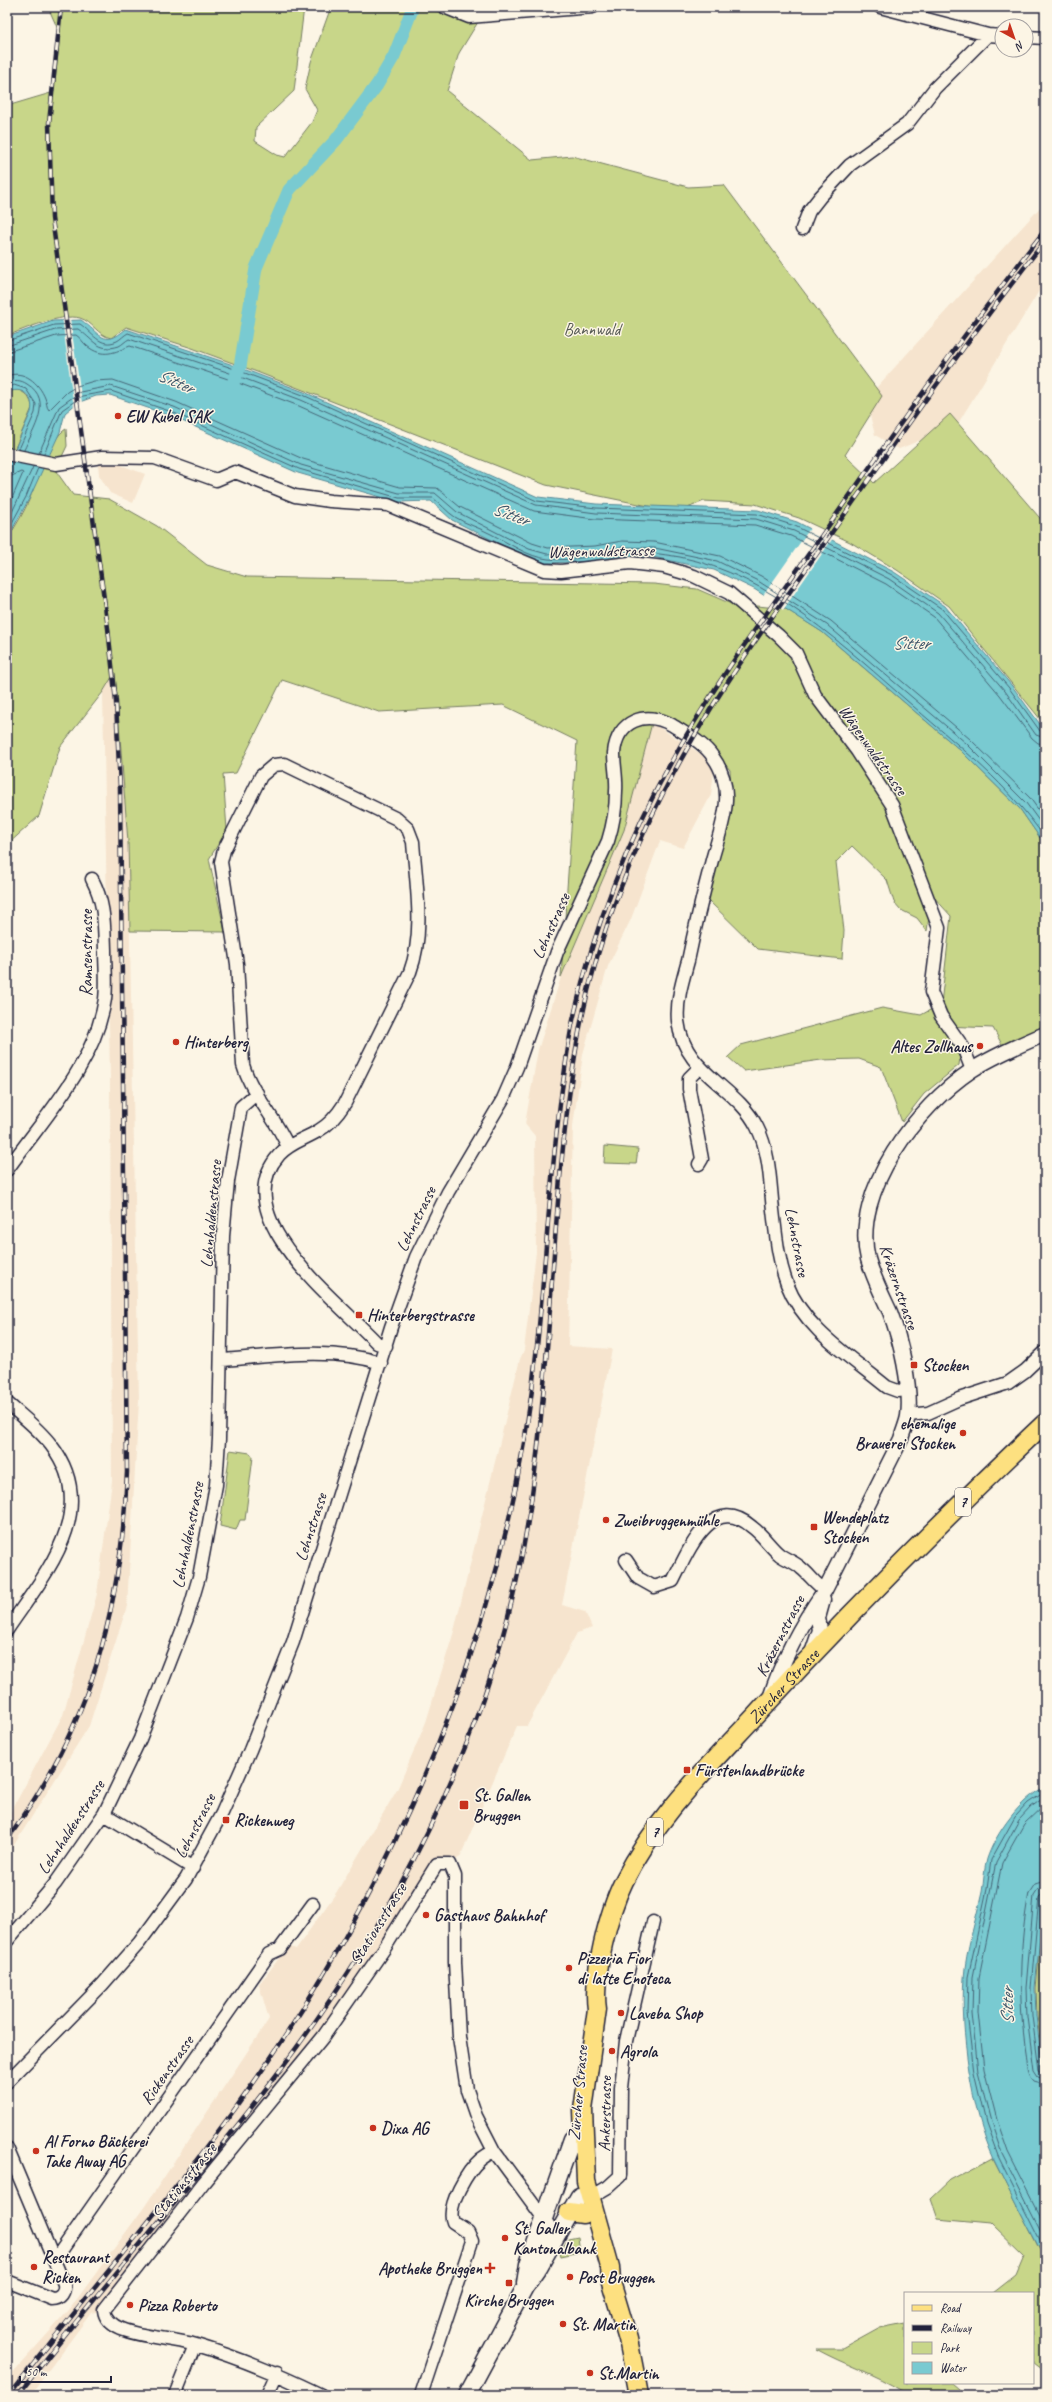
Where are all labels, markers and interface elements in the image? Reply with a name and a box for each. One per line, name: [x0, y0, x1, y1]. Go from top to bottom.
north arrow: [994, 18, 1034, 58]
text: N: [1012, 38, 1028, 55]
park label: Bannwald: [564, 319, 624, 340]
water label: Sitter: [155, 364, 200, 400]
place label: EW Kubel SAK: [126, 406, 214, 427]
marker: EW Kubel SAK: [113, 411, 123, 421]
water label: Sitter: [490, 497, 535, 532]
street label: Wägenwaldstrasse: [548, 540, 655, 562]
water label: Sitter: [893, 632, 933, 654]
street label: Wägenwaldstrasse: [834, 701, 913, 801]
street label: Lehnstrasse: [527, 889, 575, 962]
street label: Ramsenstrasse: [76, 908, 97, 996]
place label: Hinterberg: [184, 1032, 250, 1053]
place label: Altes Zollhaus: [891, 1036, 974, 1057]
marker: Hinterberg: [171, 1037, 181, 1047]
marker: Altes Zollhaus: [975, 1041, 985, 1051]
street label: Lehnhaldenstrasse: [196, 1158, 226, 1269]
street label: Lehnstrasse: [391, 1182, 441, 1255]
street label: Lehnstrasse: [780, 1206, 814, 1280]
street label: Kräzernstrasse: [875, 1242, 924, 1333]
place label: Hinterbergstrasse: [367, 1305, 475, 1326]
marker: Hinterbergstrasse: [354, 1310, 364, 1320]
place label: Stocken: [922, 1355, 970, 1376]
marker: Stocken: [909, 1360, 919, 1370]
place label: ehemalige Brauerei Stocken: [855, 1413, 956, 1454]
marker: ehemalige Brauerei Stocken: [958, 1428, 968, 1438]
street label: Lehnhaldenstrasse: [167, 1479, 209, 1590]
road number: 7: [955, 1488, 971, 1516]
street label: Lehnstrasse: [290, 1489, 332, 1563]
place label: Wendeplatz Stocken: [822, 1507, 890, 1548]
place label: Zweibruggenmühle: [614, 1510, 721, 1531]
marker: Zweibruggenmühle: [601, 1515, 611, 1525]
marker: Wendeplatz Stocken: [809, 1522, 819, 1532]
street label: Kräzernstrasse: [751, 1591, 810, 1680]
street label: Zürcher Strasse: [743, 1643, 824, 1727]
place label: Fürstenlandbrücke: [695, 1760, 806, 1781]
marker: Fürstenlandbrücke: [682, 1765, 692, 1775]
street label: Lehnhaldenstrasse: [33, 1775, 110, 1878]
place label: St. Gallen Bruggen: [473, 1785, 532, 1826]
street label: Lehnstrasse: [170, 1789, 221, 1862]
marker: St. Gallen Bruggen: [458, 1799, 470, 1811]
place label: Rickenweg: [234, 1810, 295, 1831]
marker: Rickenweg: [221, 1815, 231, 1825]
road number: 7: [647, 1818, 663, 1846]
street label: Stationsstrasse: [345, 1878, 412, 1969]
place label: Gasthaus Bahnhof: [434, 1905, 548, 1926]
marker: Gasthaus Bahnhof: [421, 1910, 431, 1920]
place label: Pizzeria Fior di latte Enoteca: [577, 1948, 672, 1989]
marker: Pizzeria Fior di latte Enoteca: [564, 1963, 574, 1973]
water label: Sitter: [996, 1984, 1018, 2025]
place label: Laveba Shop: [629, 2003, 704, 2024]
marker: Laveba Shop: [616, 2008, 626, 2018]
street label: Rickenstrasse: [136, 2030, 199, 2109]
place label: Agrola: [620, 2041, 659, 2062]
street label: Zürcher Strasse: [563, 2043, 593, 2141]
marker: Agrola: [607, 2046, 617, 2056]
street label: Ankerstrasse: [594, 2075, 616, 2152]
place label: Dixa AG: [381, 2118, 431, 2139]
marker: Dixa AG: [368, 2123, 378, 2133]
place label: Al Forno Bäckerei Take Away AG: [44, 2131, 150, 2172]
street label: Stationsstrasse: [147, 2138, 222, 2223]
marker: Al Forno Bäckerei Take Away AG: [31, 2146, 41, 2156]
place label: St. Galler Kantonalbank: [513, 2218, 597, 2259]
marker: St. Galler Kantonalbank: [500, 2233, 510, 2243]
place label: Restaurant Ricken: [42, 2247, 111, 2288]
place label: Apotheke Bruggen: [378, 2258, 483, 2279]
marker: Restaurant Ricken: [29, 2262, 39, 2272]
marker: Apotheke Bruggen: [485, 2263, 495, 2273]
place label: Post Bruggen: [578, 2267, 656, 2288]
marker: Post Bruggen: [565, 2272, 575, 2282]
marker: Kirche Bruggen: [504, 2278, 514, 2288]
place label: Kirche Bruggen: [464, 2290, 555, 2311]
legend: [904, 2292, 1034, 2384]
place label: Pizza Roberto: [138, 2295, 219, 2316]
marker: Pizza Roberto: [125, 2300, 135, 2310]
text: Road: [940, 2300, 962, 2316]
place label: St. Martin: [571, 2314, 637, 2335]
marker: St. Martin: [558, 2319, 568, 2329]
text: Railway: [940, 2320, 972, 2336]
text: Park: [940, 2340, 961, 2356]
scale bar: [20, 2358, 111, 2384]
text: Water: [940, 2360, 968, 2376]
place label: St.Martin: [598, 2363, 660, 2384]
text: 50 m: [26, 2364, 48, 2380]
marker: St.Martin: [585, 2368, 595, 2378]

